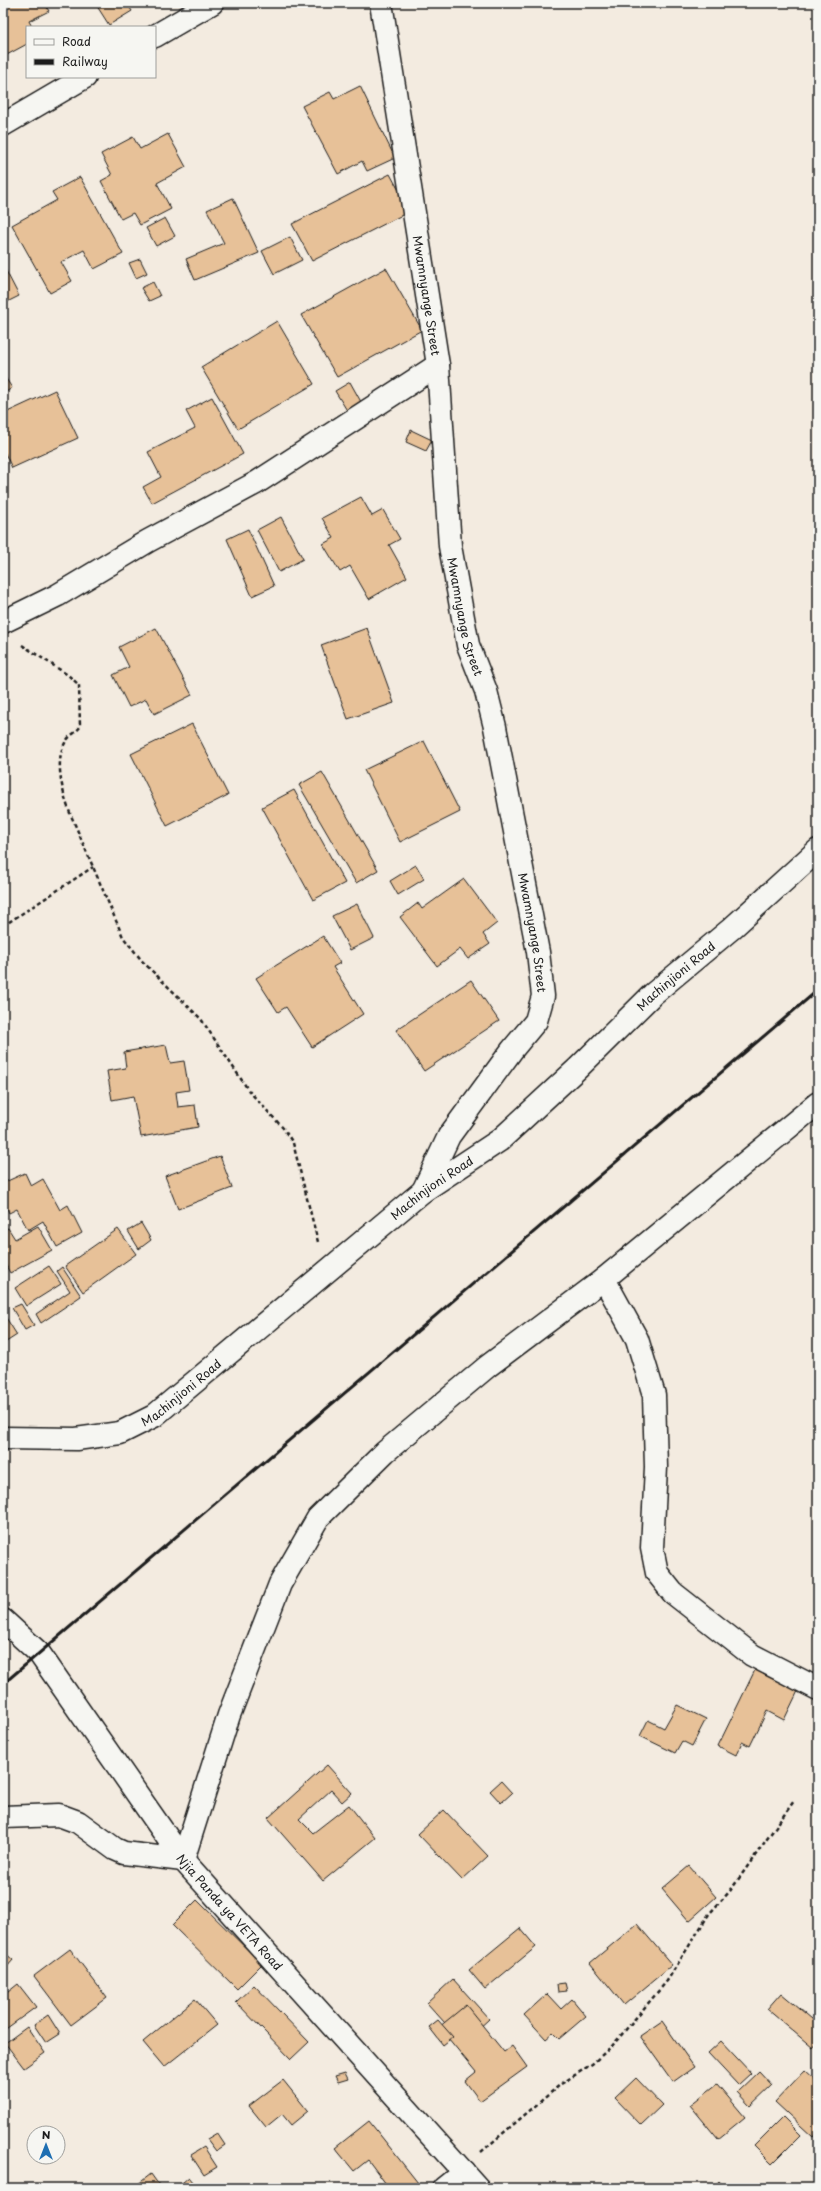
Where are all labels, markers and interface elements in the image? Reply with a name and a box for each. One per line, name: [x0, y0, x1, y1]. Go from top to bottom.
legend: [26, 26, 156, 78]
text: Road: [62, 32, 91, 50]
text: Railway: [62, 52, 108, 70]
street label: Mwamnyange Street: [409, 234, 445, 357]
street label: Mwamnyange Street: [443, 556, 488, 678]
street label: Mwamnyange Street: [514, 871, 552, 993]
street label: Machinjioni Road: [632, 937, 719, 1015]
street label: Machinjioni Road: [386, 1151, 477, 1224]
street label: Machinjioni Road: [138, 1355, 225, 1430]
street label: Njia Panda ya VETA Road: [172, 1850, 287, 1974]
north arrow: [26, 2125, 66, 2165]
text: N: [42, 2126, 51, 2143]

